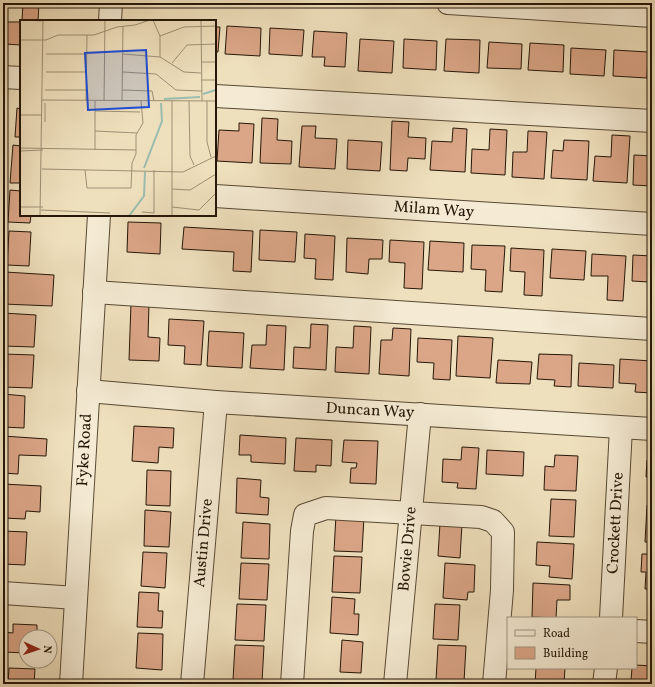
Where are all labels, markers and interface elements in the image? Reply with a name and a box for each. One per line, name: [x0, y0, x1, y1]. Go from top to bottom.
inset map: [20, 20, 216, 216]
street label: Milam Way: [393, 196, 475, 224]
street label: Duncan Way: [325, 398, 415, 424]
street label: Fyke Road: [72, 413, 98, 487]
street label: Crockett Drive: [602, 472, 630, 574]
street label: Austin Drive: [189, 498, 219, 588]
street label: Bowie Drive: [393, 506, 423, 592]
legend: [507, 617, 637, 669]
text: Road: [543, 626, 570, 642]
north arrow: [18, 629, 58, 669]
text: N: [39, 645, 54, 654]
text: Building: [543, 646, 588, 662]

